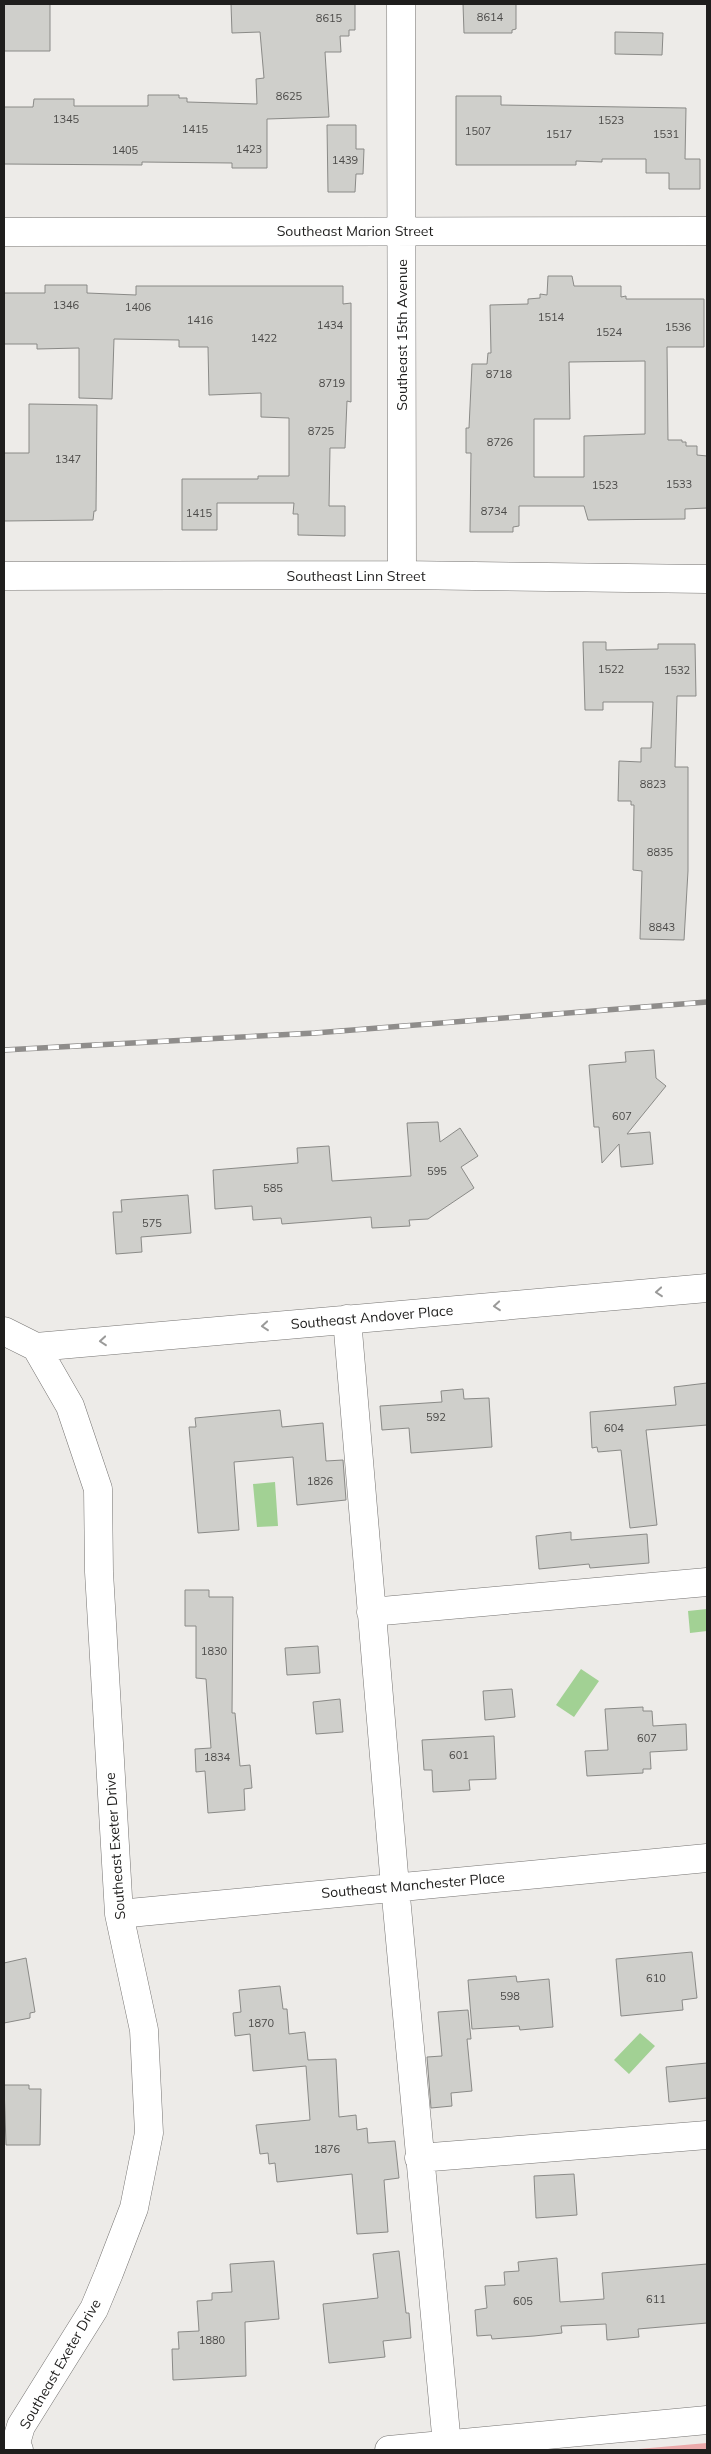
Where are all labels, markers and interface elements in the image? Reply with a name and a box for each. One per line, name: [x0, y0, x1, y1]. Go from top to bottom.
house number: 8614: [477, 10, 504, 24]
house number: 8615: [316, 11, 343, 25]
house number: 8625: [276, 89, 303, 103]
house number: 1345: [53, 112, 80, 126]
house number: 1523: [598, 113, 624, 127]
house number: 1415: [182, 122, 209, 136]
house number: 1507: [465, 124, 491, 138]
house number: 1517: [546, 127, 572, 141]
house number: 1531: [653, 127, 679, 141]
house number: 1423: [236, 142, 262, 156]
house number: 1405: [112, 143, 139, 157]
house number: 1439: [332, 153, 358, 167]
street label: Southeast Marion Street: [277, 222, 433, 240]
street label: Southeast 15th Avenue: [393, 259, 411, 411]
house number: 1346: [53, 298, 80, 312]
house number: 1406: [125, 300, 152, 314]
house number: 1514: [538, 310, 565, 324]
house number: 1416: [187, 313, 214, 327]
house number: 1434: [317, 318, 344, 332]
house number: 1536: [665, 320, 692, 334]
house number: 1524: [596, 325, 623, 339]
house number: 1422: [251, 331, 278, 345]
house number: 8718: [486, 367, 513, 381]
house number: 8719: [319, 376, 345, 390]
house number: 8725: [308, 424, 335, 438]
house number: 8726: [487, 435, 514, 449]
house number: 1347: [55, 452, 81, 466]
house number: 1533: [666, 477, 692, 491]
house number: 1523: [592, 478, 618, 492]
house number: 8734: [481, 504, 508, 518]
house number: 1415: [186, 506, 213, 520]
street label: Southeast Linn Street: [286, 567, 426, 585]
house number: 1522: [598, 662, 625, 676]
house number: 1532: [664, 663, 691, 677]
house number: 8823: [640, 777, 666, 791]
house number: 8835: [647, 845, 674, 859]
house number: 8843: [649, 920, 675, 934]
house number: 607: [612, 1109, 632, 1123]
house number: 595: [427, 1164, 447, 1178]
house number: 585: [263, 1181, 283, 1195]
house number: 575: [142, 1216, 162, 1230]
one-way arrow: [654, 1286, 662, 1297]
one-way arrow: [493, 1300, 501, 1311]
street label: Southeast Andover Place: [290, 1301, 454, 1333]
one-way arrow: [261, 1321, 269, 1332]
one-way arrow: [99, 1335, 107, 1346]
house number: 592: [426, 1410, 446, 1424]
house number: 604: [604, 1421, 624, 1435]
house number: 1826: [307, 1474, 334, 1488]
house number: 1830: [201, 1644, 228, 1658]
house number: 607: [637, 1731, 657, 1745]
house number: 601: [449, 1748, 469, 1762]
house number: 1834: [204, 1750, 231, 1764]
street label: Southeast Exeter Drive: [101, 1772, 129, 1920]
street label: Southeast Manchester Place: [321, 1868, 505, 1902]
house number: 610: [646, 1971, 666, 1985]
house number: 598: [500, 1989, 520, 2003]
house number: 1870: [248, 2016, 275, 2030]
house number: 1876: [314, 2142, 341, 2156]
house number: 611: [646, 2292, 666, 2306]
house number: 605: [513, 2294, 533, 2308]
street label: Southeast Exeter Drive: [15, 2296, 105, 2432]
house number: 1880: [199, 2333, 226, 2347]

